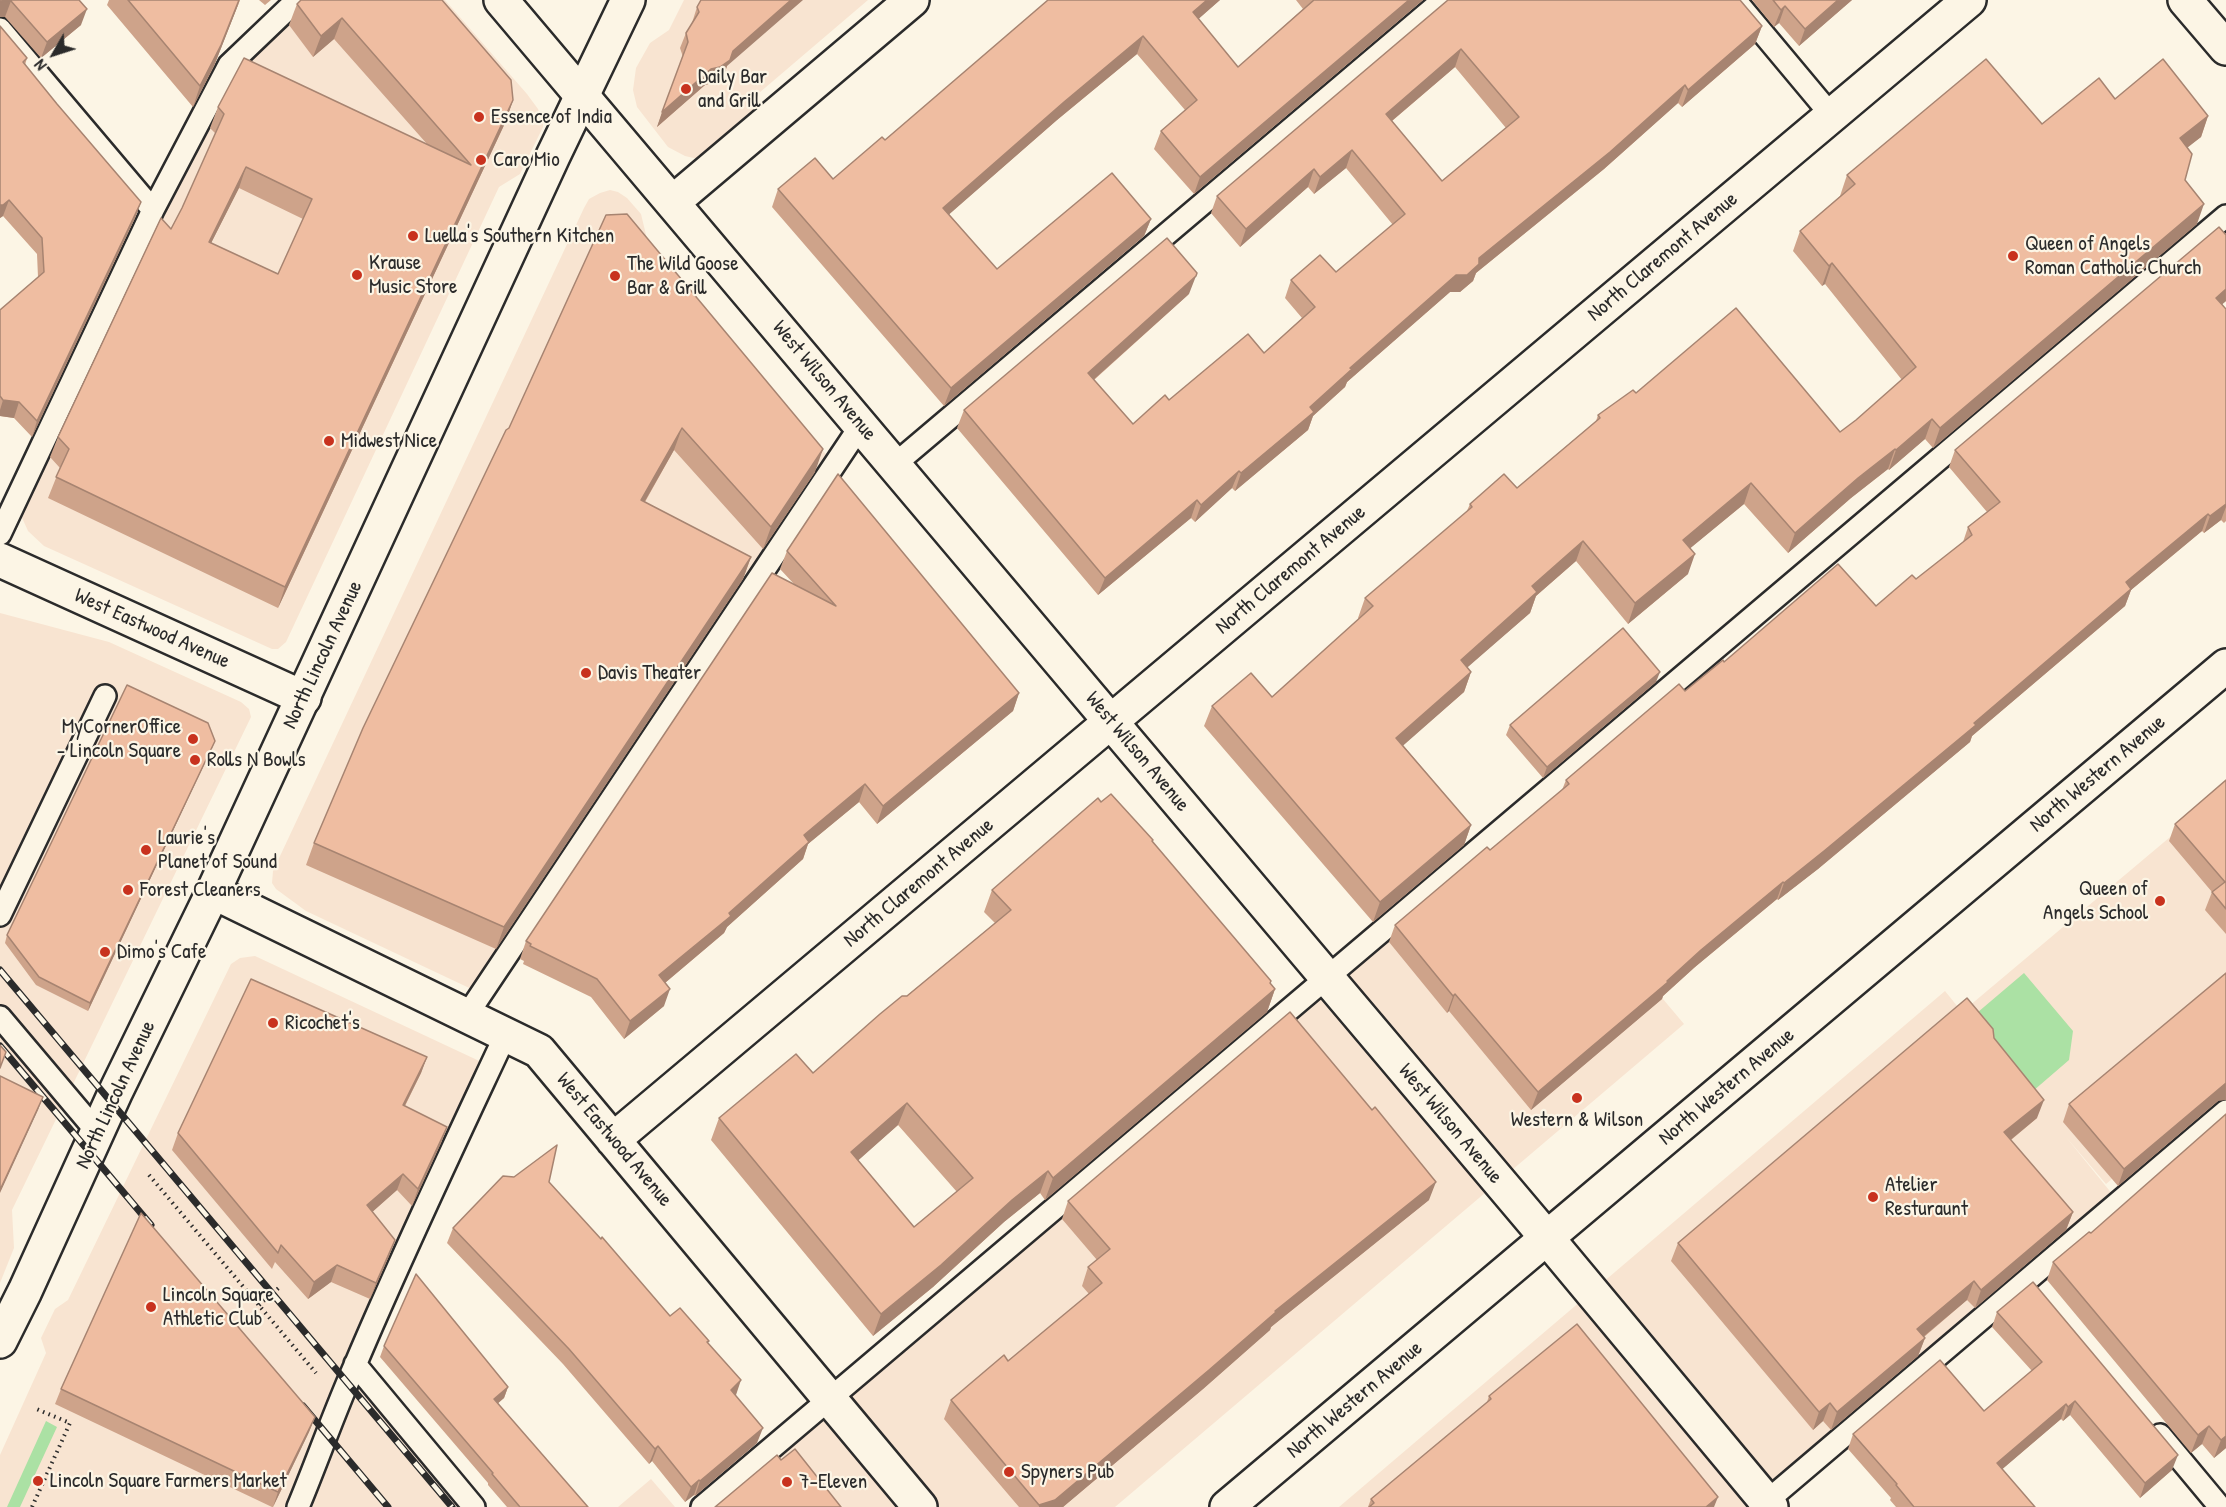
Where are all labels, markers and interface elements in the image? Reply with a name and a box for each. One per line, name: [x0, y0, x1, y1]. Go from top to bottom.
north arrow: [24, 24, 84, 84]
text: N: [29, 55, 51, 76]
place label: Daily Bar and Grill: [698, 64, 767, 114]
marker: Daily Bar and Grill: [679, 82, 693, 96]
place label: Essence of India: [491, 104, 612, 130]
marker: Essence of India: [472, 110, 486, 124]
place label: Caro Mio: [493, 147, 560, 173]
marker: Caro Mio: [474, 153, 488, 167]
street label: North Claremont Avenue: [1583, 187, 1743, 327]
place label: Luella's Southern Kitchen: [425, 223, 614, 249]
marker: Luella's Southern Kitchen: [406, 229, 420, 243]
place label: Queen of Angels Roman Catholic Church: [2025, 231, 2201, 281]
marker: Queen of Angels Roman Catholic Church: [2006, 249, 2020, 263]
place label: Krause Music Store: [369, 250, 457, 300]
place label: The Wild Goose Bar & Grill: [627, 251, 739, 301]
marker: Krause Music Store: [350, 268, 364, 282]
marker: The Wild Goose Bar & Grill: [608, 269, 622, 283]
street label: West Wilson Avenue: [767, 316, 881, 446]
place label: Midwest Nice: [341, 428, 437, 454]
marker: Midwest Nice: [322, 434, 336, 448]
street label: North Claremont Avenue: [1211, 500, 1371, 640]
street label: North Lincoln Avenue: [278, 577, 368, 733]
street label: West Eastwood Avenue: [71, 583, 233, 675]
place label: Davis Theater: [598, 660, 701, 686]
marker: Davis Theater: [579, 666, 593, 680]
street label: West Wilson Avenue: [1080, 687, 1194, 817]
street label: North Western Avenue: [2025, 710, 2171, 838]
place label: MyCornerOffice - Lincoln Square: [57, 714, 181, 764]
marker: MyCornerOffice - Lincoln Square: [186, 732, 200, 746]
place label: Rolls N Bowls: [207, 747, 305, 773]
marker: Rolls N Bowls: [188, 753, 202, 767]
street label: North Claremont Avenue: [839, 813, 999, 953]
place label: Laurie's Planet of Sound: [158, 825, 277, 875]
marker: Laurie's Planet of Sound: [139, 843, 153, 857]
place label: Queen of Angels School: [2043, 876, 2148, 926]
place label: Forest Cleaners: [140, 877, 261, 903]
marker: Forest Cleaners: [121, 883, 135, 897]
marker: Queen of Angels School: [2153, 894, 2167, 908]
place label: Dimo's Cafe: [117, 939, 206, 965]
marker: Dimo's Cafe: [98, 945, 112, 959]
place label: Ricochet's: [285, 1010, 360, 1036]
marker: Ricochet's: [266, 1016, 280, 1030]
street label: North Lincoln Avenue: [71, 1017, 161, 1173]
street label: North Western Avenue: [1654, 1023, 1800, 1151]
street label: West Wilson Avenue: [1393, 1059, 1507, 1189]
street label: West Eastwood Avenue: [551, 1068, 677, 1212]
marker: Western & Wilson: [1570, 1091, 1584, 1105]
place label: Western & Wilson: [1511, 1107, 1643, 1133]
place label: Atelier Resturaunt: [1885, 1172, 1968, 1222]
marker: Atelier Resturaunt: [1866, 1190, 1880, 1204]
place label: Lincoln Square Athletic Club: [163, 1282, 274, 1332]
marker: Lincoln Square Athletic Club: [144, 1300, 158, 1314]
street label: North Western Avenue: [1282, 1336, 1428, 1464]
place label: Spyners Pub: [1021, 1459, 1115, 1485]
marker: Spyners Pub: [1002, 1465, 1016, 1479]
place label: Lincoln Square Farmers Market: [50, 1468, 287, 1494]
place label: 7-Eleven: [799, 1469, 867, 1495]
marker: Lincoln Square Farmers Market: [31, 1474, 45, 1488]
marker: 7-Eleven: [780, 1475, 794, 1489]

